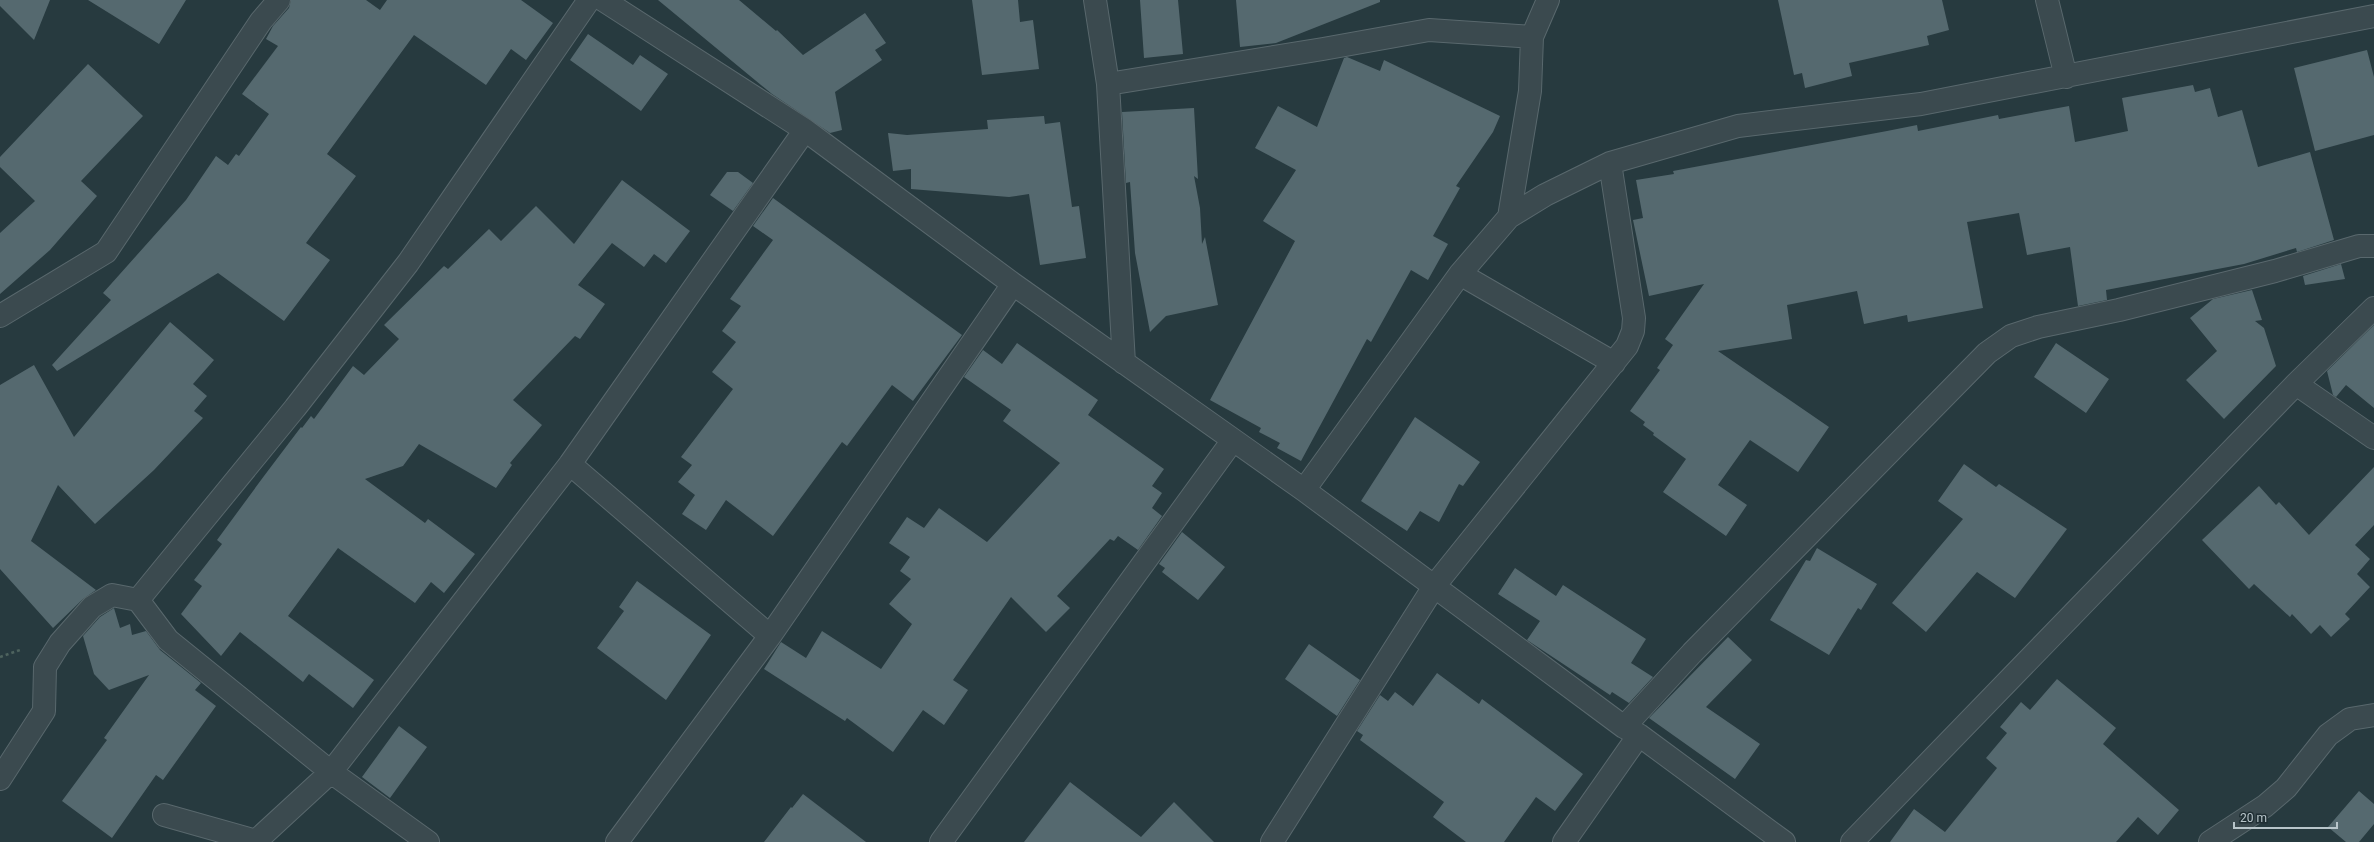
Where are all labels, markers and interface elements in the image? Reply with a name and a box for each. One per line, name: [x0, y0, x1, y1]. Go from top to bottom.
scale bar: [2234, 804, 2337, 830]
text: 20 m: [2240, 811, 2267, 825]

